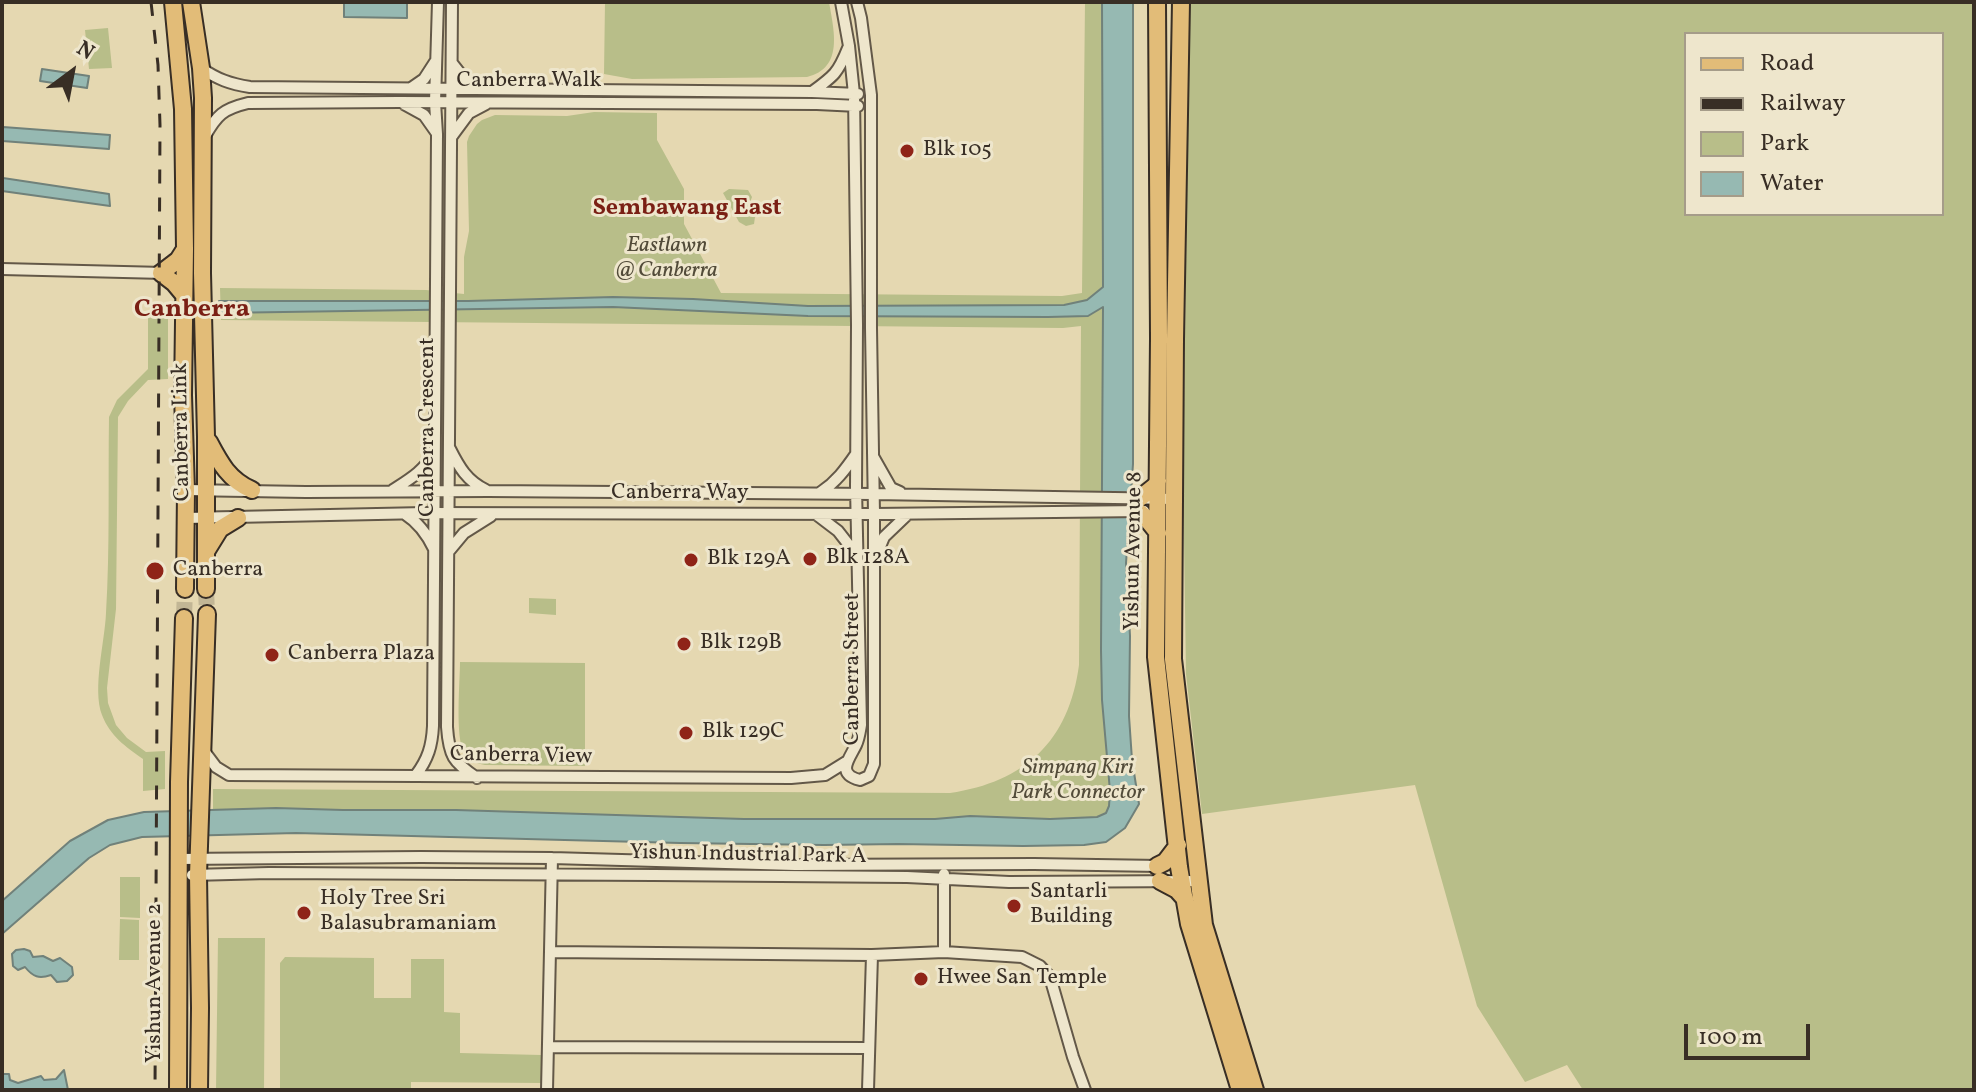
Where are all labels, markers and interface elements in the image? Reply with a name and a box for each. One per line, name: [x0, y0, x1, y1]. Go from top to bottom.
north arrow: [32, 32, 112, 112]
legend: [1684, 32, 1944, 216]
text: N: [70, 34, 100, 69]
text: Road: [1760, 47, 1814, 81]
street label: Canberra Walk: [457, 69, 601, 95]
text: Railway: [1760, 87, 1846, 121]
text: Park: [1760, 127, 1809, 161]
place label: Blk 105: [923, 138, 992, 164]
marker: Blk 105: [898, 142, 916, 160]
text: Water: [1760, 167, 1824, 201]
district label: Sembawang East: [592, 196, 782, 224]
park label: Eastlawn @ Canberra: [616, 234, 718, 286]
district label: Canberra: [134, 295, 250, 327]
street label: Canberra Crescent: [416, 337, 442, 517]
street label: Canberra Link: [169, 362, 197, 502]
street label: Yishun Avenue 8: [1120, 471, 1150, 631]
street label: Canberra Way: [611, 481, 749, 507]
place label: Blk 128A: [826, 546, 910, 572]
place label: Blk 129A: [707, 547, 791, 573]
marker: Blk 128A: [801, 550, 819, 568]
marker: Blk 129A: [682, 551, 700, 569]
place label: Canberra: [173, 558, 263, 584]
marker: Canberra: [144, 560, 166, 582]
street label: Canberra Street: [841, 593, 867, 745]
place label: Blk 129B: [700, 631, 782, 657]
marker: Blk 129B: [675, 635, 693, 653]
place label: Canberra Plaza: [288, 642, 435, 668]
marker: Canberra Plaza: [263, 646, 281, 664]
place label: Blk 129C: [702, 720, 785, 746]
marker: Blk 129C: [677, 724, 695, 742]
street label: Canberra View: [450, 743, 592, 771]
park label: Simpang Kiri Park Connector: [1011, 756, 1145, 808]
street label: Yishun Industrial Park A: [629, 841, 867, 871]
place label: Santarli Building: [1030, 880, 1113, 932]
place label: Holy Tree Sri Balasubramaniam: [320, 887, 497, 938]
marker: Santarli Building: [1005, 897, 1023, 915]
street label: Yishun Avenue 2: [143, 903, 169, 1063]
marker: Holy Tree Sri Balasubramaniam: [295, 904, 313, 922]
place label: Hwee San Temple: [937, 966, 1107, 992]
marker: Hwee San Temple: [912, 970, 930, 988]
scale bar: [1688, 1008, 1814, 1058]
text: 100 m: [1698, 1021, 1763, 1055]

